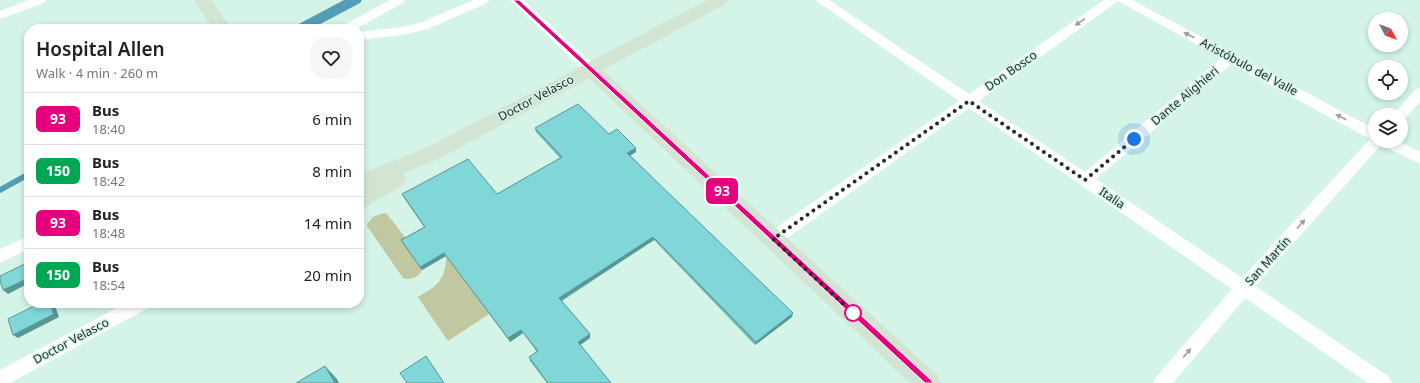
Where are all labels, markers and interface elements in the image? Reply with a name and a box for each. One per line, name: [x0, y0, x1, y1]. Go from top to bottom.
north arrow: [1368, 12, 1408, 52]
map controls: [1368, 12, 1408, 148]
one-way arrow: [1075, 18, 1086, 26]
one-way arrow: [1183, 32, 1195, 39]
street label: Aristóbulo del Valle: [1197, 34, 1301, 100]
text: Hospital Allen: [36, 36, 165, 62]
button: heart: [310, 37, 352, 79]
street label: Don Bosco: [981, 46, 1040, 95]
button: locate: [1368, 60, 1408, 100]
street label: Dante Alighieri: [1147, 62, 1222, 129]
text: Walk · 4 min · 260 m: [36, 64, 158, 82]
street label: Doctor Velasco: [495, 70, 577, 125]
text: Bus: [92, 100, 119, 120]
button: layers: [1368, 108, 1408, 148]
text: 93: [50, 109, 66, 128]
text: 6 min: [312, 109, 352, 129]
one-way arrow: [1335, 113, 1346, 120]
text: 18:40: [92, 120, 125, 138]
your location: [1124, 129, 1144, 149]
text: Bus: [92, 152, 119, 172]
text: 150: [46, 161, 70, 180]
text: 8 min: [312, 161, 352, 181]
text: 18:42: [92, 172, 125, 190]
line badge: 93: [704, 178, 740, 204]
text: 93: [714, 181, 730, 200]
street label: Italia: [1096, 183, 1129, 212]
text: Bus: [92, 204, 119, 224]
text: 93: [50, 213, 66, 232]
text: 14 min: [304, 213, 352, 233]
one-way arrow: [1296, 219, 1305, 229]
text: 18:48: [92, 224, 125, 242]
street label: San Martín: [1241, 232, 1294, 289]
text: Bus: [92, 256, 119, 276]
text: 150: [46, 265, 70, 284]
text: 20 min: [304, 265, 352, 285]
text: 18:54: [92, 276, 125, 294]
unlabelled marker: [844, 304, 862, 322]
street label: Doctor Velasco: [30, 313, 112, 368]
one-way arrow: [1183, 348, 1192, 359]

